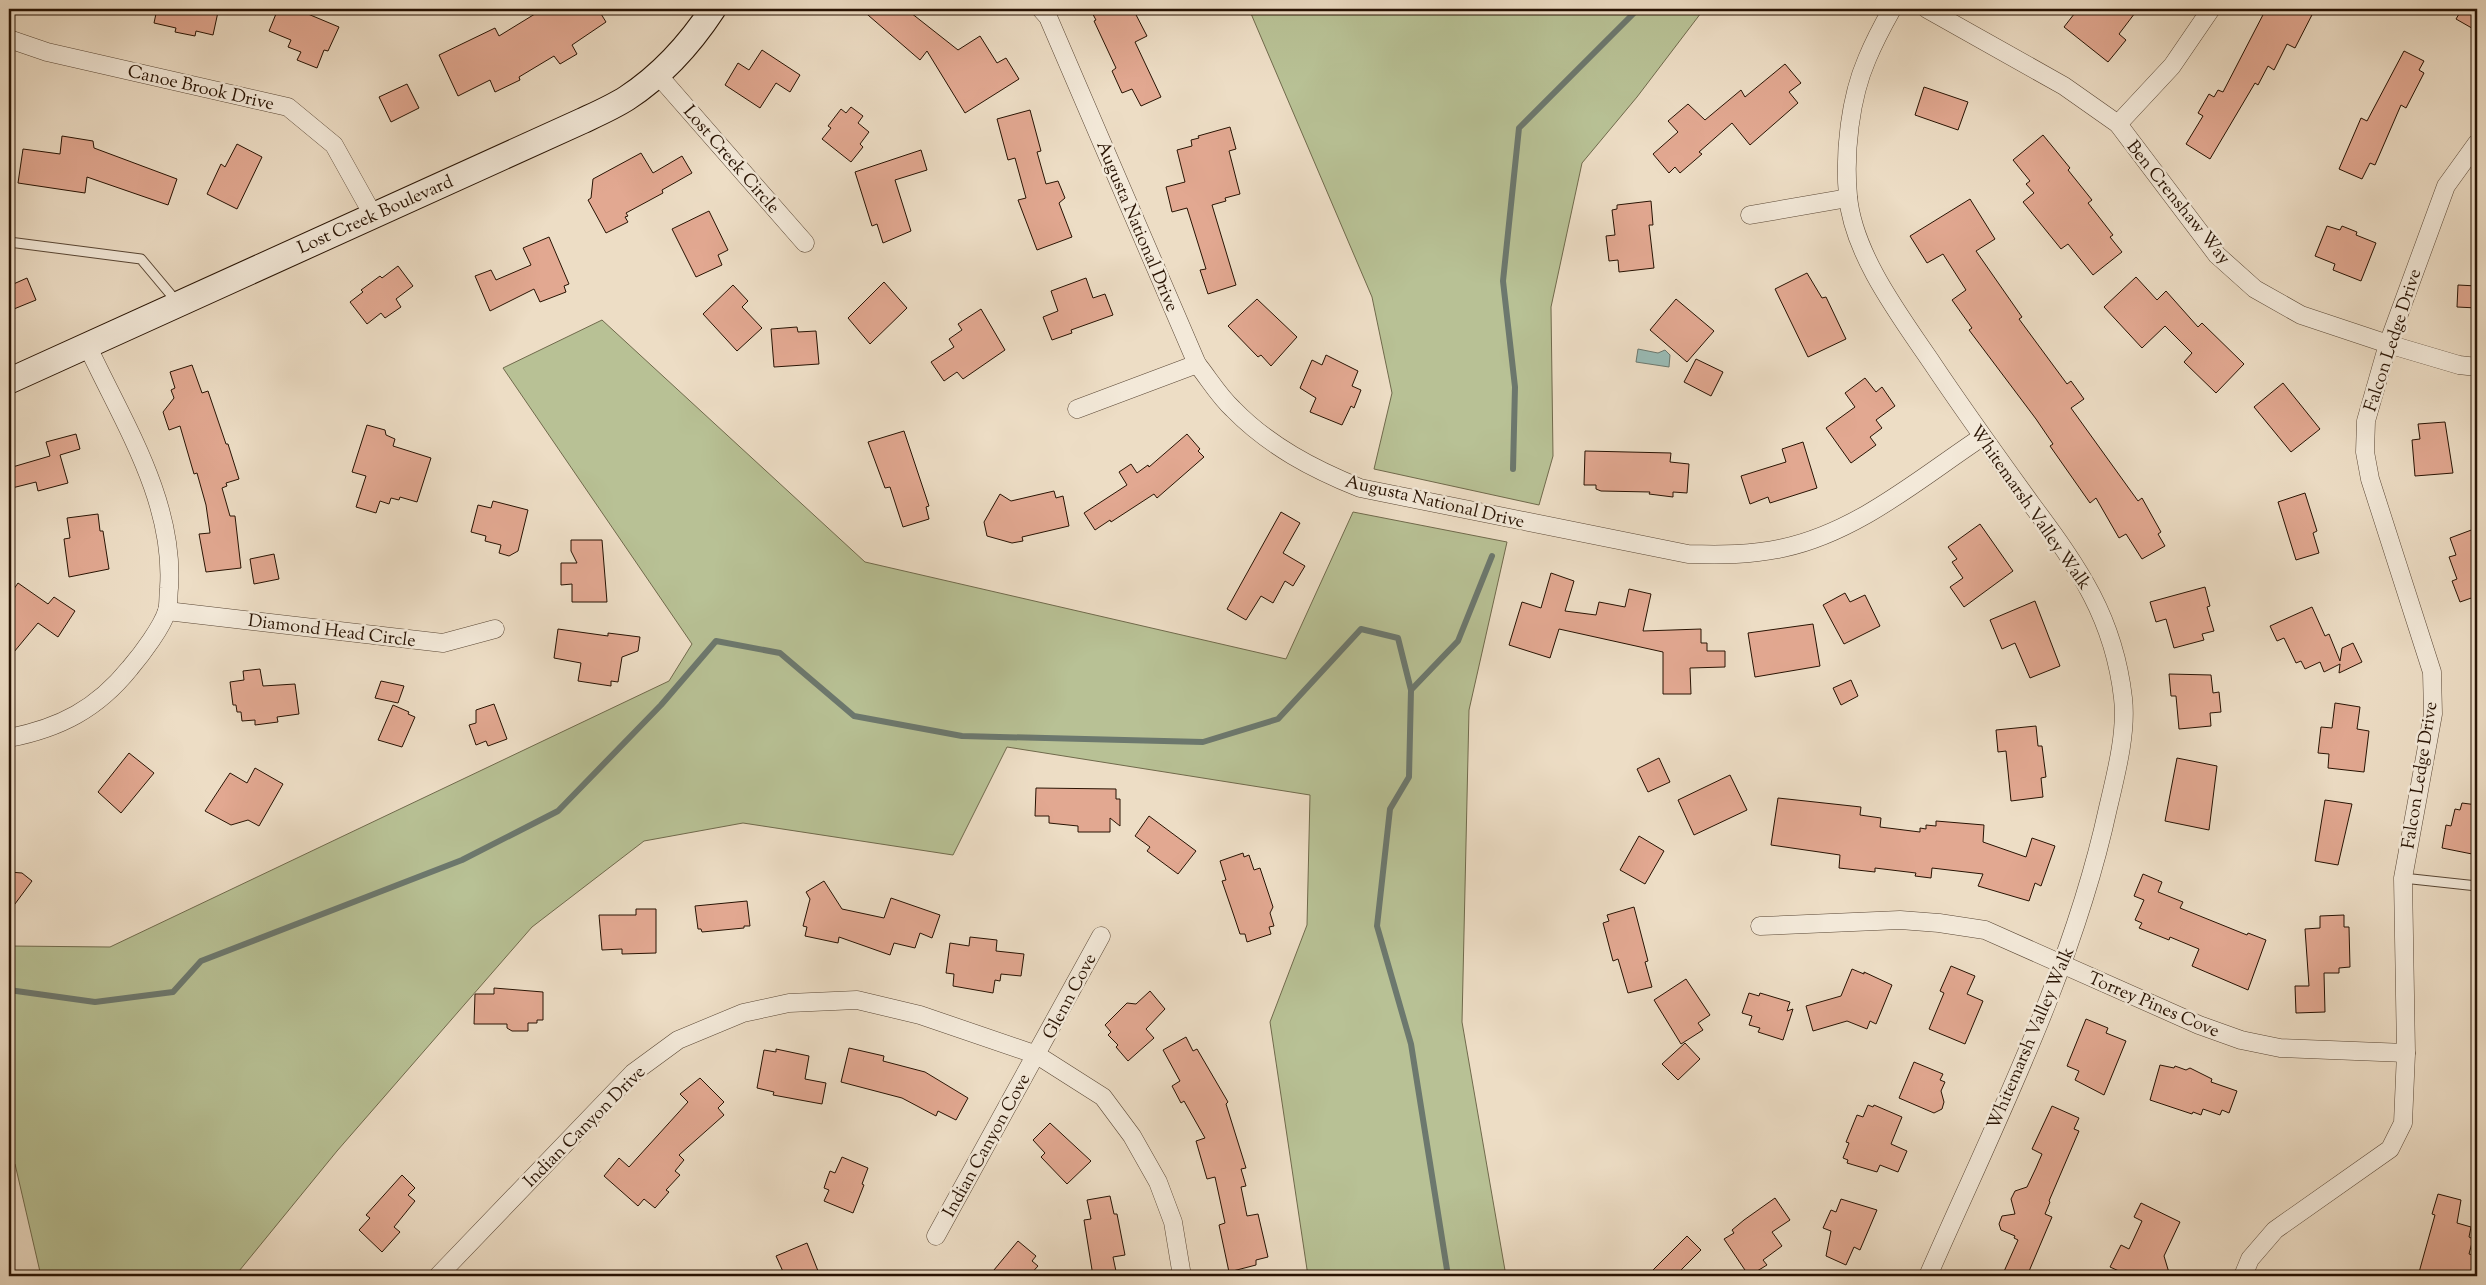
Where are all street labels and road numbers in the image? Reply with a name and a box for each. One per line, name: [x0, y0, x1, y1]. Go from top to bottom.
street label: Canoe Brook Drive: [125, 59, 276, 118]
street label: Lost Creek Circle: [676, 100, 785, 220]
street label: Ben Crenshaw Way: [2119, 136, 2236, 271]
street label: Augusta National Drive: [1088, 137, 1184, 316]
street label: Lost Creek Boulevard: [294, 170, 458, 262]
street label: Falcon Ledge Drive: [2359, 266, 2429, 415]
street label: Whitemarsh Valley Walk: [1962, 420, 2096, 596]
street label: Augusta National Drive: [1342, 470, 1527, 536]
street label: Diamond Head Circle: [246, 609, 417, 655]
street label: Falcon Ledge Drive: [2396, 700, 2445, 851]
street label: Whitemarsh Valley Walk: [1982, 943, 2082, 1134]
street label: Glenn Cove: [1037, 949, 1104, 1044]
street label: Torrey Pines Cove: [2083, 966, 2223, 1045]
street label: Indian Canyon Drive: [518, 1060, 652, 1194]
street label: Indian Canyon Cove: [937, 1069, 1038, 1223]

